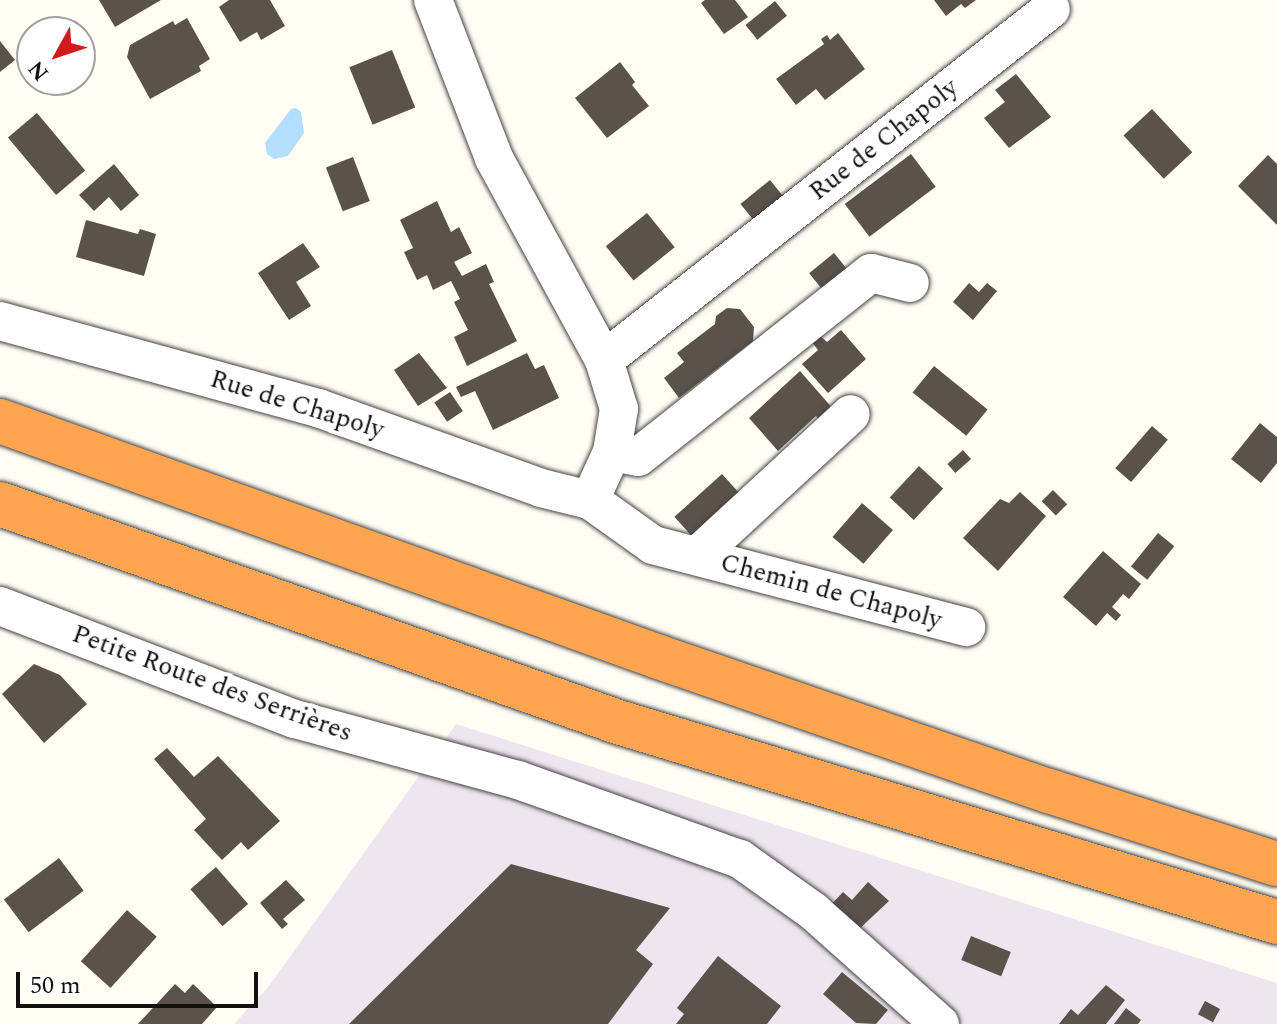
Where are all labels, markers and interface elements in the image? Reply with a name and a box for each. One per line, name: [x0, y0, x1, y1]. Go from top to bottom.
north arrow: [16, 16, 96, 96]
text: N: [20, 53, 57, 88]
street label: Rue de Chapoly: [803, 72, 965, 208]
street label: Rue de Chapoly: [206, 364, 388, 446]
street label: Chemin de Chapoly: [717, 547, 945, 637]
street label: Petite Route des Serrières: [68, 619, 356, 749]
scale bar: [20, 956, 262, 1006]
text: 50 m: [30, 968, 81, 1004]

